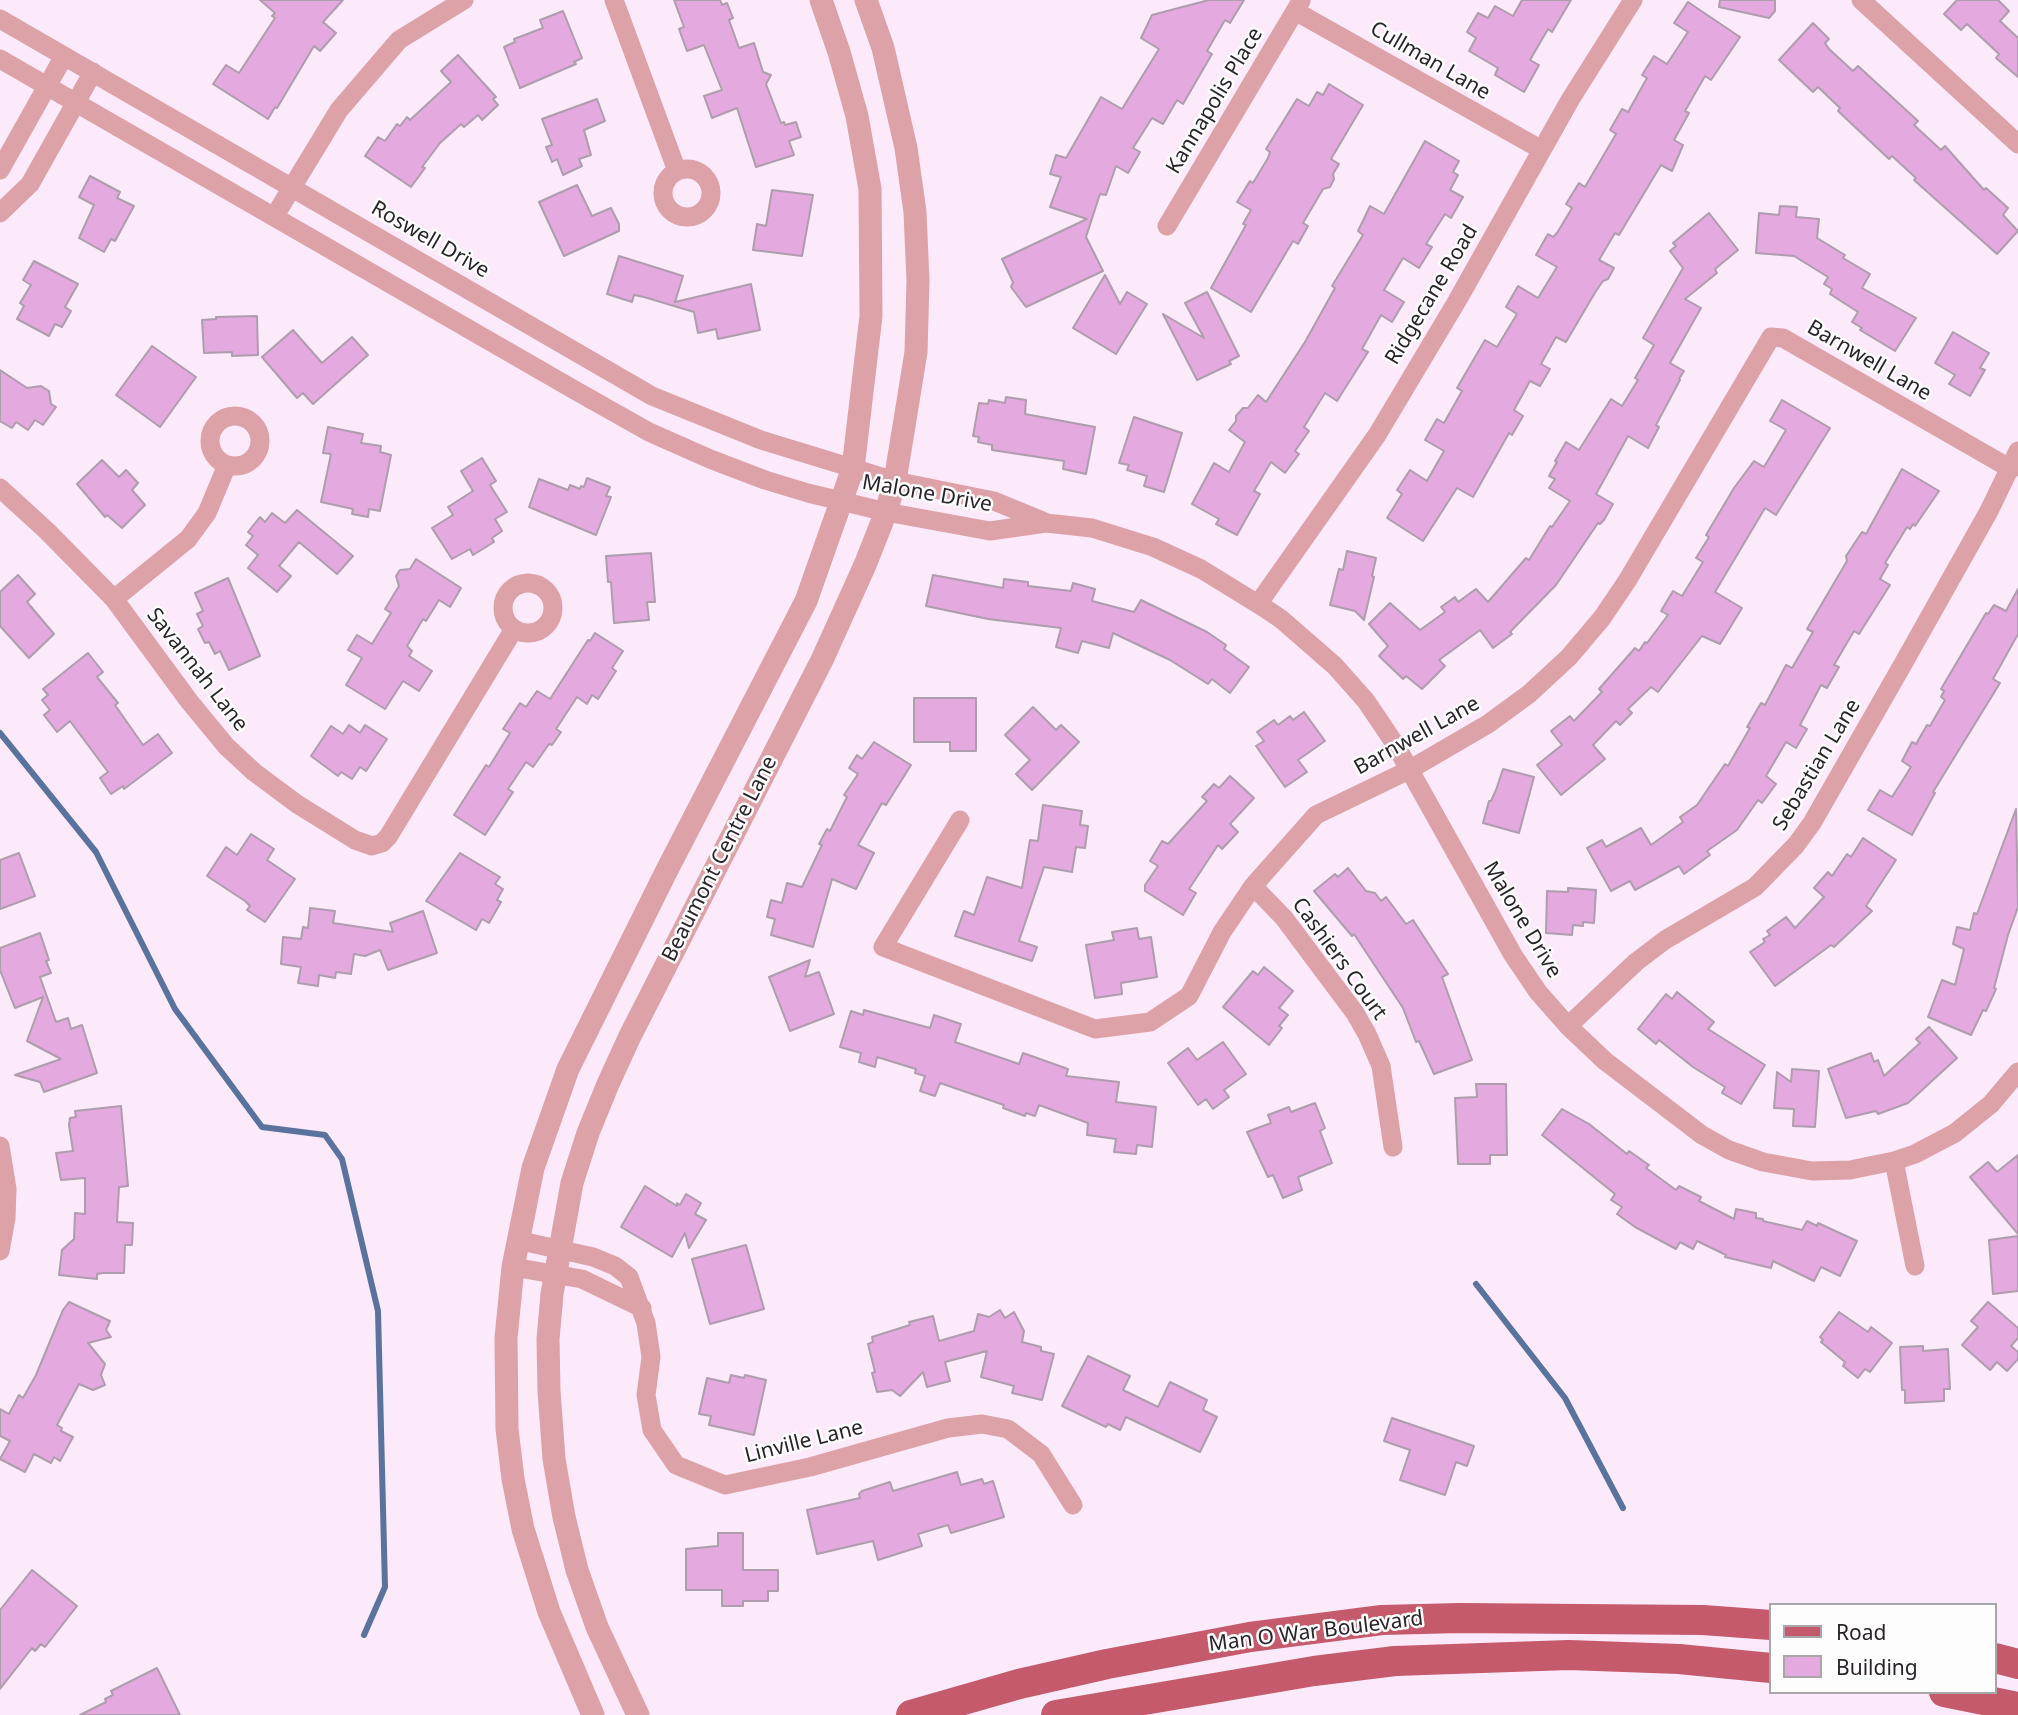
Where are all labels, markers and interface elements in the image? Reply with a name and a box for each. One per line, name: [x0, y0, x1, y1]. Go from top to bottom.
street label: Cullman Lane: [1365, 16, 1495, 106]
street label: Kannapolis Place: [1161, 23, 1269, 179]
street label: Roswell Drive: [366, 196, 494, 284]
street label: Ridgecane Road: [1380, 220, 1484, 370]
street label: Barnwell Lane: [1802, 315, 1936, 407]
street label: Malone Drive: [860, 470, 994, 518]
street label: Savannah Lane: [141, 603, 253, 737]
street label: Barnwell Lane: [1350, 691, 1484, 781]
street label: Sebastian Lane: [1768, 695, 1866, 835]
street label: Beaumont Centre Lane: [657, 752, 783, 966]
street label: Malone Drive: [1477, 857, 1567, 983]
street label: Cashiers Court: [1286, 893, 1392, 1025]
street label: Linville Lane: [742, 1415, 866, 1469]
legend: [1770, 1603, 1997, 1694]
street label: Man O War Boulevard: [1207, 1606, 1425, 1658]
text: Road: [1836, 1618, 1886, 1646]
text: Building: [1836, 1653, 1918, 1681]

